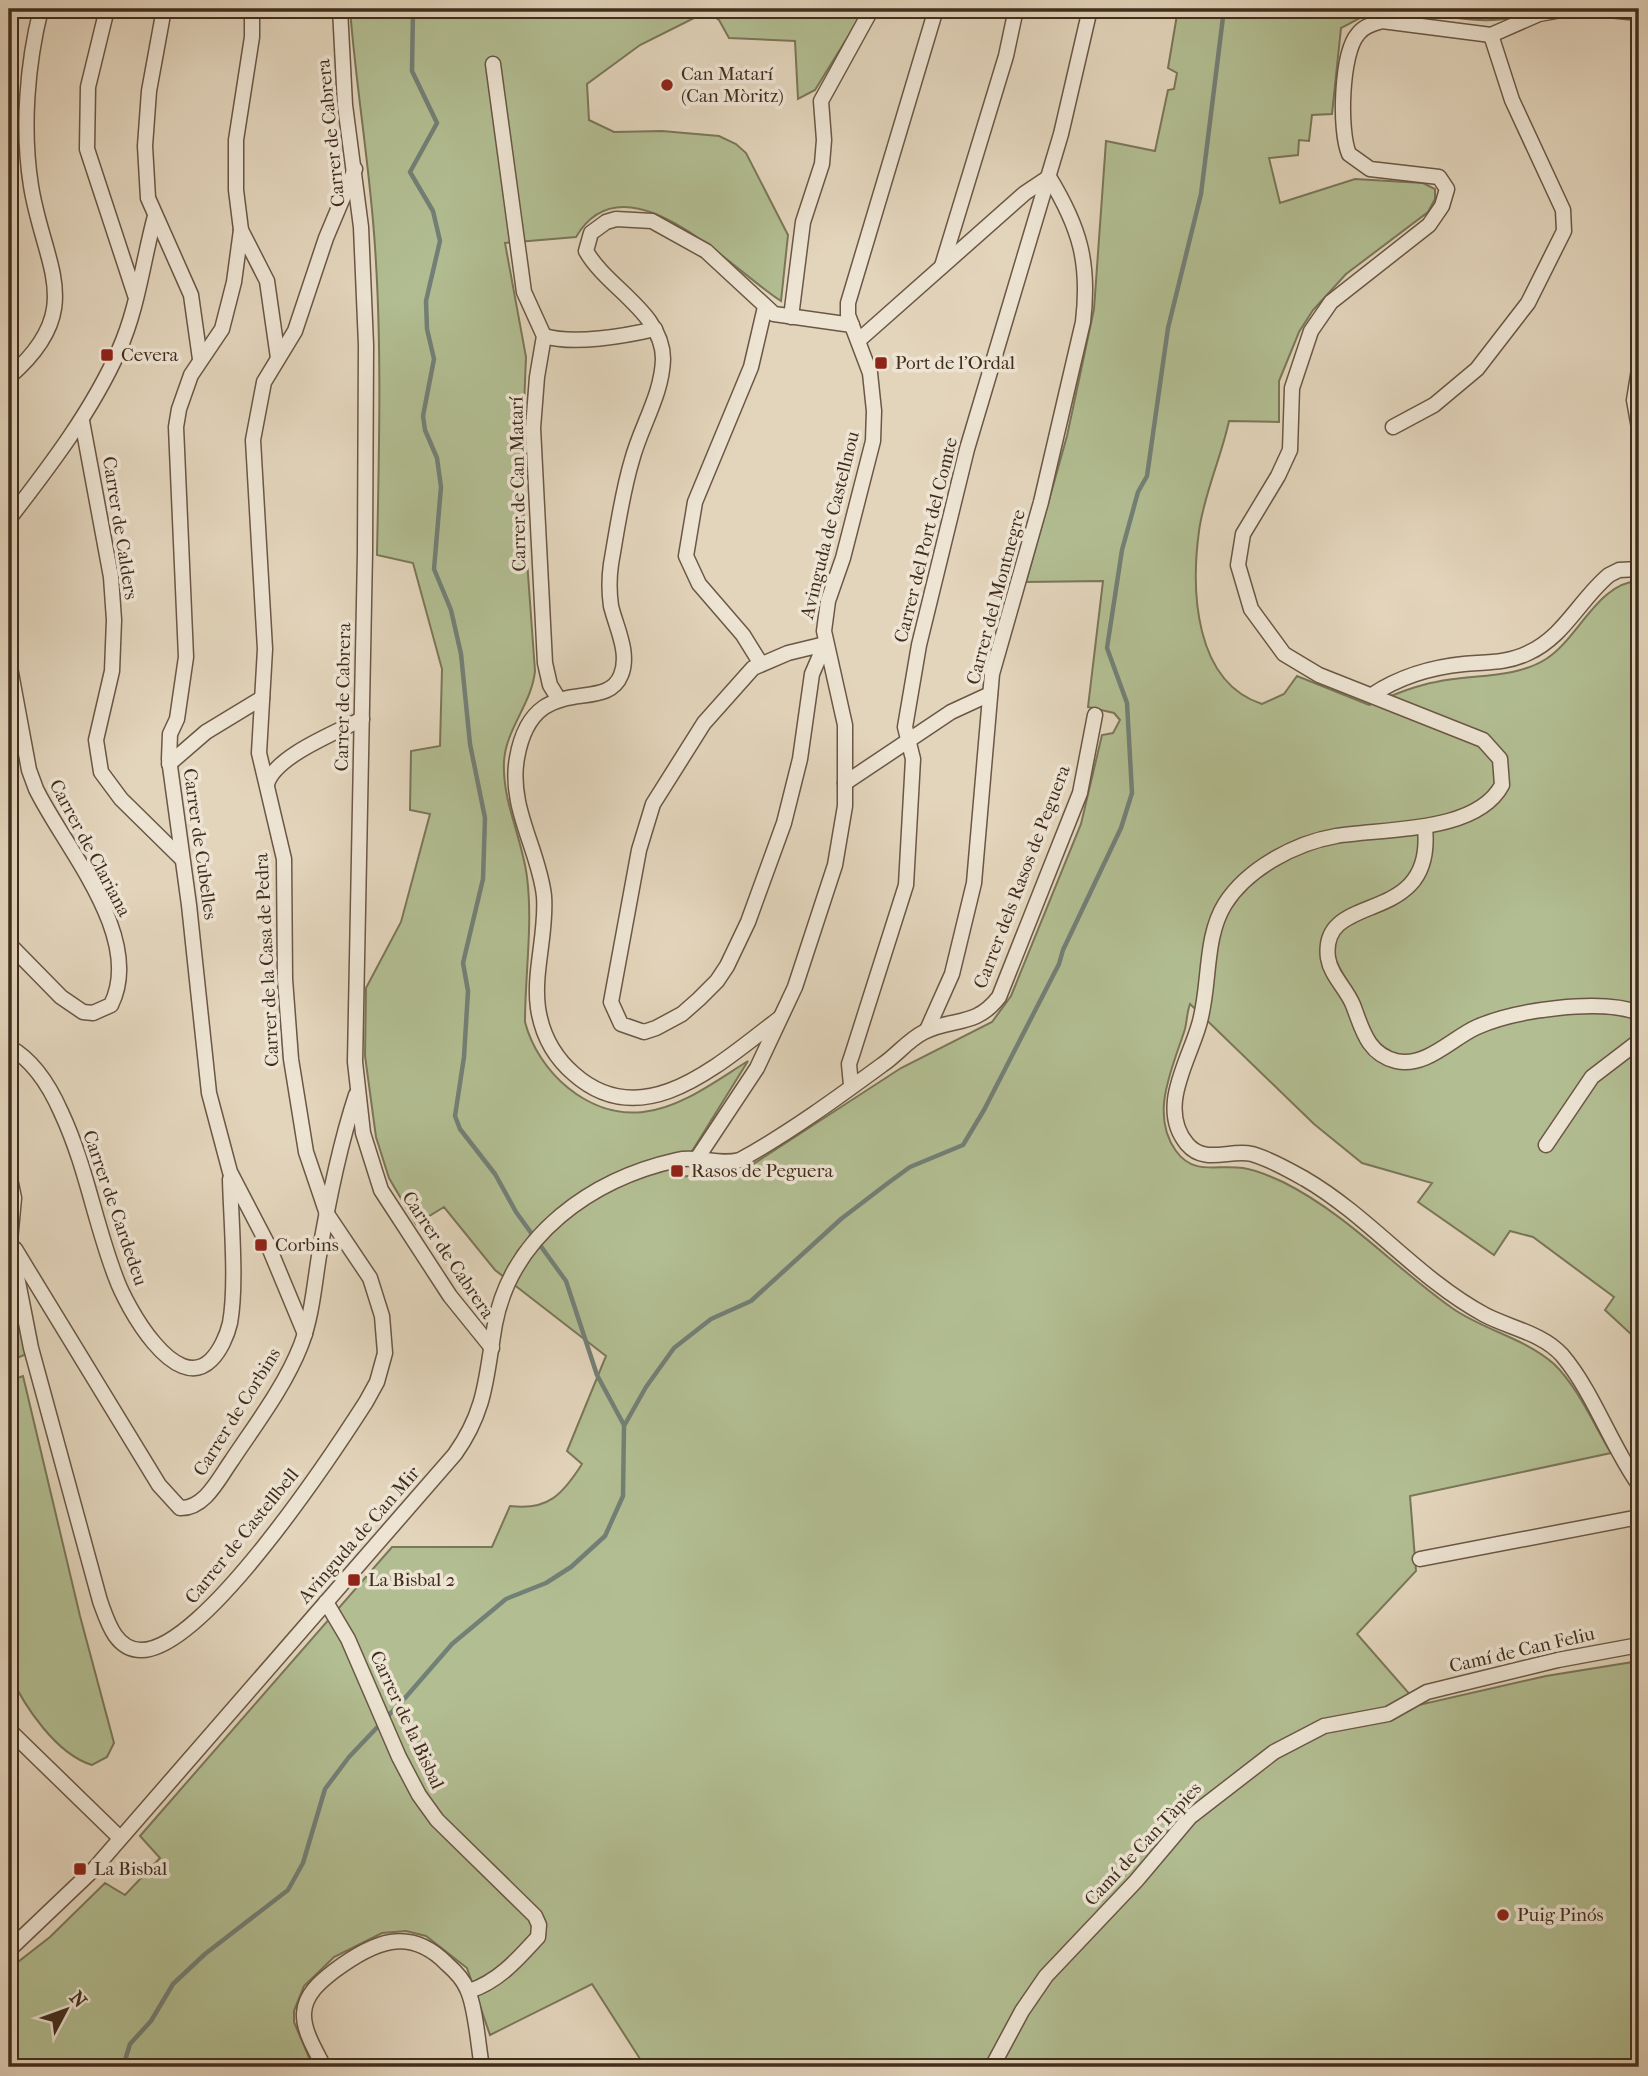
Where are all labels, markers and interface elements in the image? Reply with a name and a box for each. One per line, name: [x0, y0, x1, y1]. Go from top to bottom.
street label: Carrer de Cabrera: [312, 58, 350, 208]
place label: Can Matarí (Can Mòritz): [681, 63, 784, 107]
marker: Can Matarí (Can Mòritz): [659, 77, 675, 93]
place label: Cevera: [121, 344, 179, 366]
marker: Cevera: [99, 347, 115, 363]
place label: Port de l'Ordal: [895, 352, 1015, 374]
marker: Port de l'Ordal: [873, 355, 889, 371]
street label: Carrer de Can Matarí: [505, 396, 531, 572]
street label: Avinguda de Castellnou: [796, 429, 864, 622]
street label: Carrer del Port del Comte: [890, 435, 962, 645]
street label: Carrer de Calders: [98, 455, 142, 601]
street label: Carrer del Montnegre: [962, 507, 1030, 687]
street label: Carrer de Cabrera: [331, 622, 355, 772]
street label: Carrer dels Rasos de Peguera: [969, 762, 1075, 992]
street label: Carrer de Cubelles: [178, 767, 222, 921]
street label: Carrer de Clariana: [45, 776, 136, 921]
street label: Carrer de la Casa de Pedra: [250, 852, 284, 1067]
street label: Carrer de Cardedeu: [78, 1128, 152, 1289]
place label: Rasos de Peguera: [691, 1160, 833, 1182]
marker: Rasos de Peguera: [669, 1163, 685, 1179]
street label: Carrer de Cabrera: [397, 1187, 499, 1323]
place label: Corbins: [275, 1234, 339, 1256]
marker: Corbins: [253, 1237, 269, 1253]
street label: Carrer de Corbins: [189, 1344, 285, 1480]
street label: Avinguda de Can Mir: [293, 1461, 425, 1609]
street label: Carrer de Castellbell: [181, 1464, 303, 1608]
place label: La Bisbal 2: [368, 1569, 455, 1591]
marker: La Bisbal 2: [346, 1572, 362, 1588]
street label: Camí de Can Feliu: [1447, 1623, 1597, 1677]
street label: Carrer de la Bisbal: [365, 1647, 449, 1793]
street label: Camí de Can Tàpies: [1080, 1778, 1206, 1910]
place label: La Bisbal: [94, 1858, 167, 1880]
marker: La Bisbal: [72, 1861, 88, 1877]
place label: Puig Pinós: [1517, 1904, 1604, 1926]
marker: Puig Pinós: [1495, 1907, 1511, 1923]
north arrow: [32, 1974, 102, 2044]
text: N: [65, 1987, 91, 2013]

